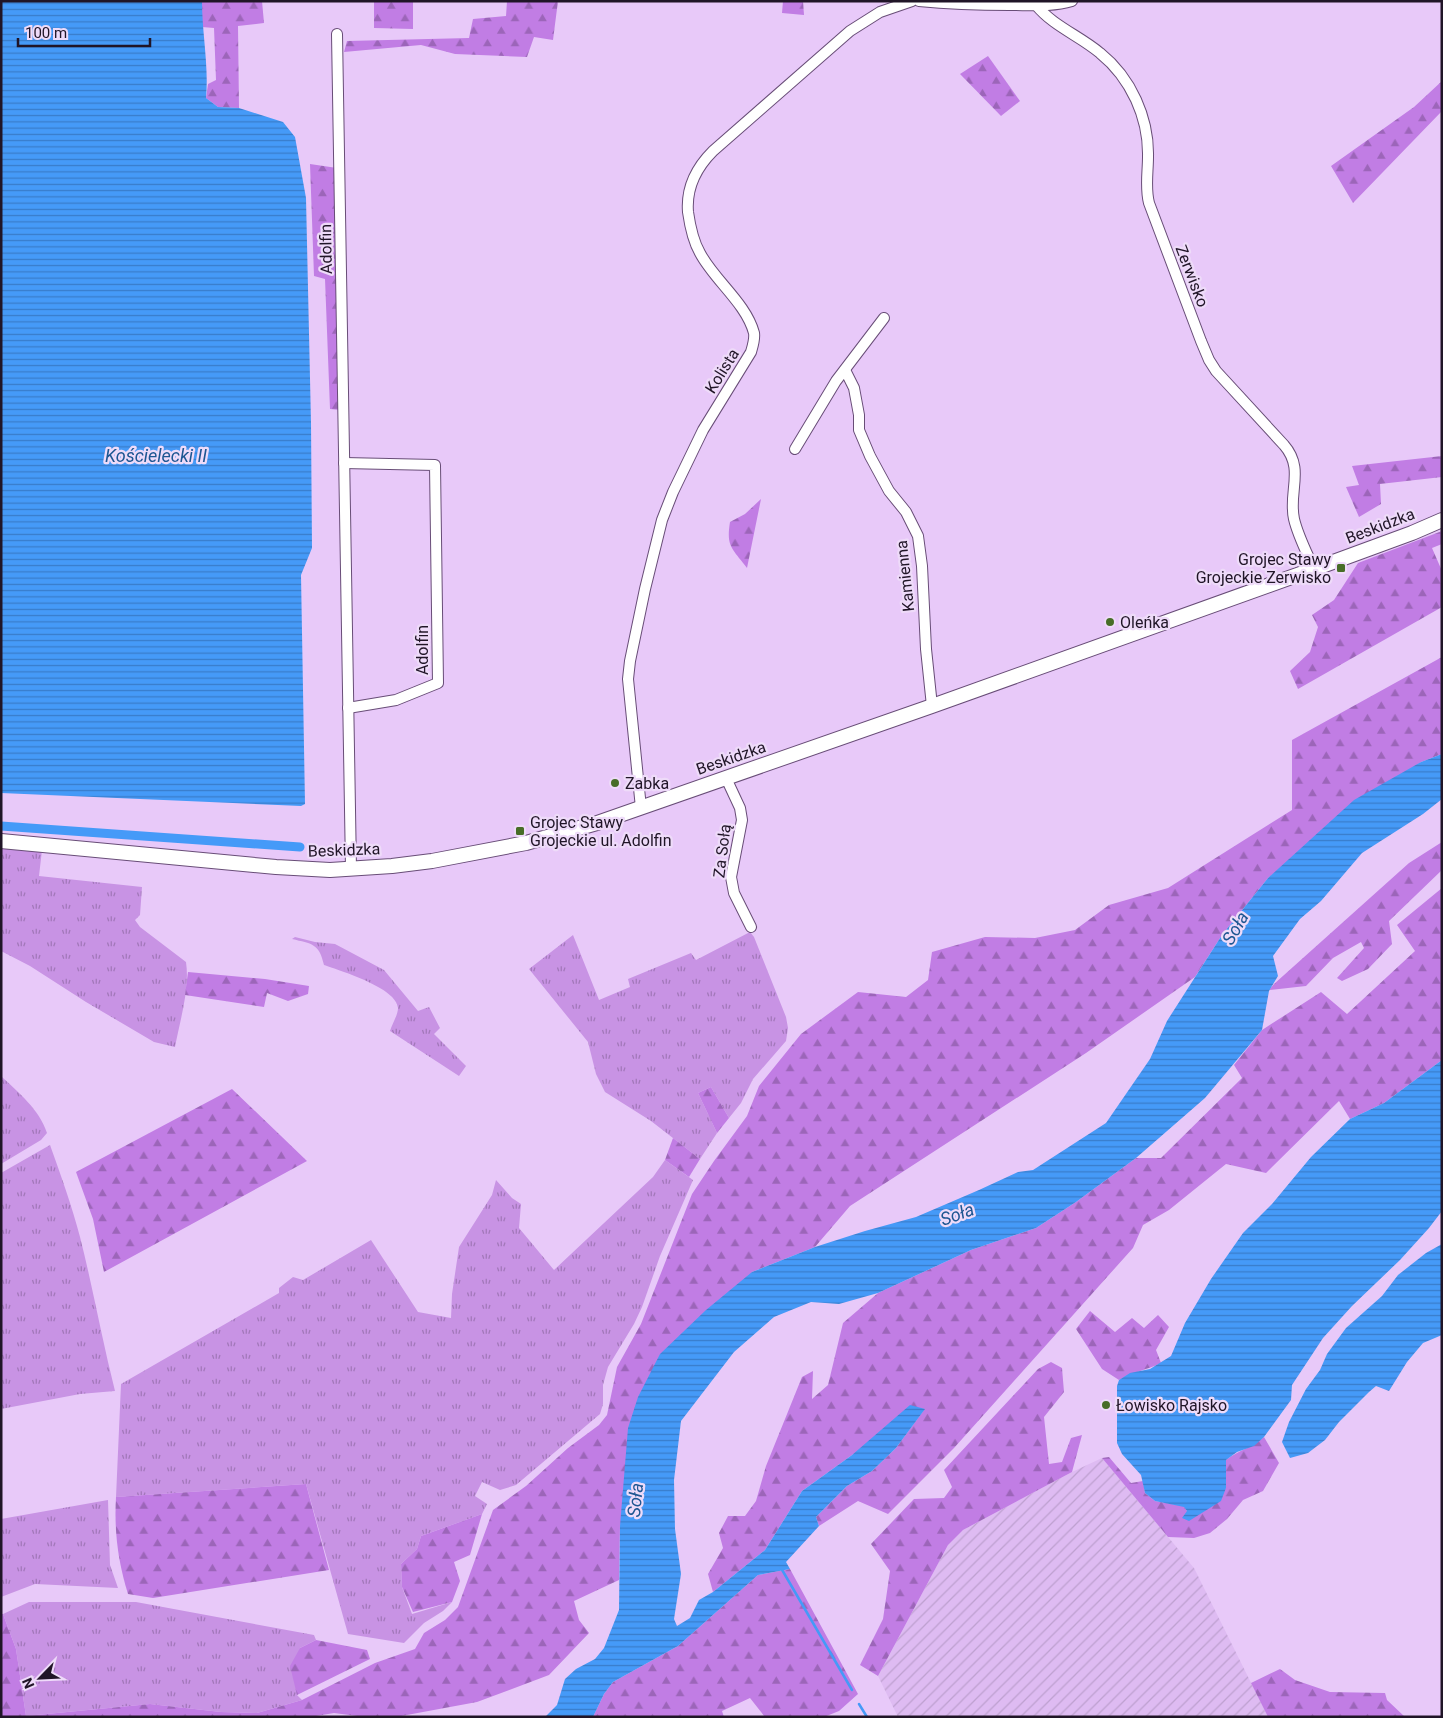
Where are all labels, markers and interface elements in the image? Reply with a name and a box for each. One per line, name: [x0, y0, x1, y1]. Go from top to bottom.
scale bar: [18, 15, 150, 47]
text: 100 m: [25, 24, 67, 42]
street label: Adolfin: [316, 224, 336, 274]
street label: Zerwisko: [1172, 242, 1212, 310]
street label: Kolista: [701, 345, 743, 397]
water label: Kościelecki II: [105, 445, 207, 466]
street label: Beskidzka: [1343, 504, 1417, 548]
street label: Kamienna: [892, 539, 918, 613]
place label: Grojec Stawy Grojeckie Zerwisko: [1196, 550, 1331, 587]
marker: Grojec Stawy Grojeckie Zerwisko: [1335, 562, 1347, 574]
place label: Oleńka: [1120, 613, 1169, 632]
marker: Oleńka: [1104, 616, 1116, 628]
street label: Adolfin: [413, 625, 432, 675]
street label: Beskidzka: [694, 737, 768, 779]
place label: Zabka: [625, 774, 669, 793]
marker: Zabka: [609, 777, 621, 789]
place label: Grojec Stawy Grojeckie ul. Adolfin: [530, 813, 672, 850]
street label: Za Sołą: [709, 823, 735, 879]
marker: Grojec Stawy Grojeckie ul. Adolfin: [514, 825, 526, 837]
street label: Beskidzka: [307, 839, 381, 861]
water label: Soła: [1217, 908, 1253, 948]
water label: Soła: [937, 1198, 977, 1230]
place label: Łowisko Rajsko: [1116, 1396, 1227, 1415]
marker: Łowisko Rajsko: [1100, 1399, 1112, 1411]
water label: Soła: [623, 1482, 647, 1518]
north arrow: [15, 1653, 65, 1703]
text: N: [19, 1676, 37, 1691]

